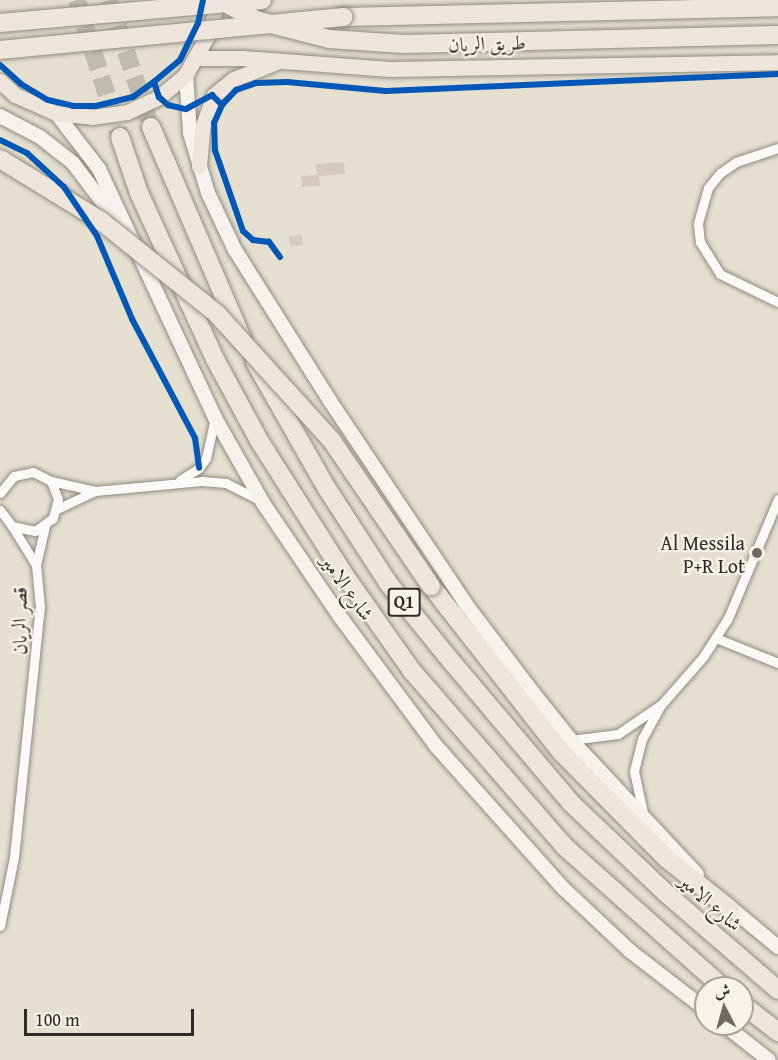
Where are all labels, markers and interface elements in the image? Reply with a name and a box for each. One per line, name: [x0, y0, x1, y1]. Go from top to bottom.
street label: طريق الريان: [448, 30, 526, 56]
place label: Al Messila P+R Lot: [661, 530, 745, 577]
marker: Al Messila P+R Lot: [750, 546, 764, 560]
street label: شارع الامير: [317, 549, 379, 625]
street label: قصر الريان: [7, 587, 31, 655]
road number: Q1: [388, 587, 420, 617]
street label: شارع الامير: [675, 868, 747, 936]
north arrow: [694, 976, 754, 1036]
text: ش: [713, 977, 731, 1003]
scale bar: [27, 997, 196, 1035]
text: 100 m: [35, 1006, 80, 1033]

